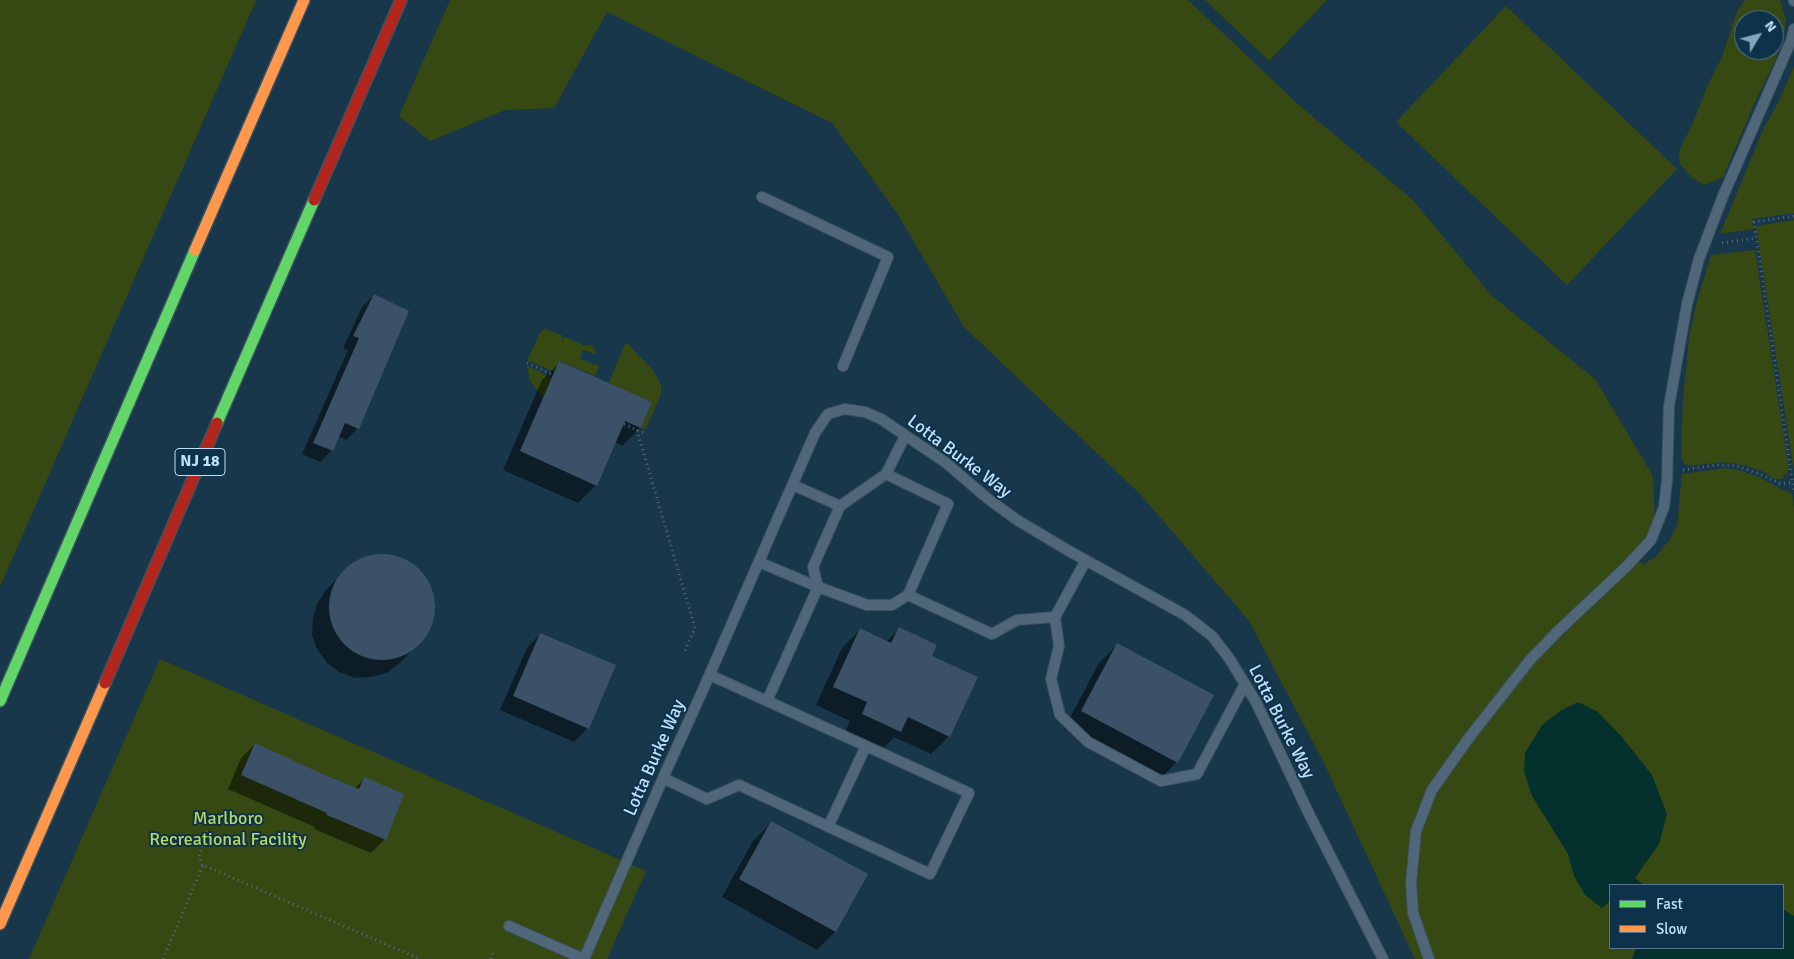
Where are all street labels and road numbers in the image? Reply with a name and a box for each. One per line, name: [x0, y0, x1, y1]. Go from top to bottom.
street label: Lotta Burke Way: [903, 411, 1015, 503]
road number: NJ 18: [175, 448, 225, 476]
street label: Lotta Burke Way: [1243, 662, 1319, 782]
street label: Lotta Burke Way: [620, 697, 690, 819]

